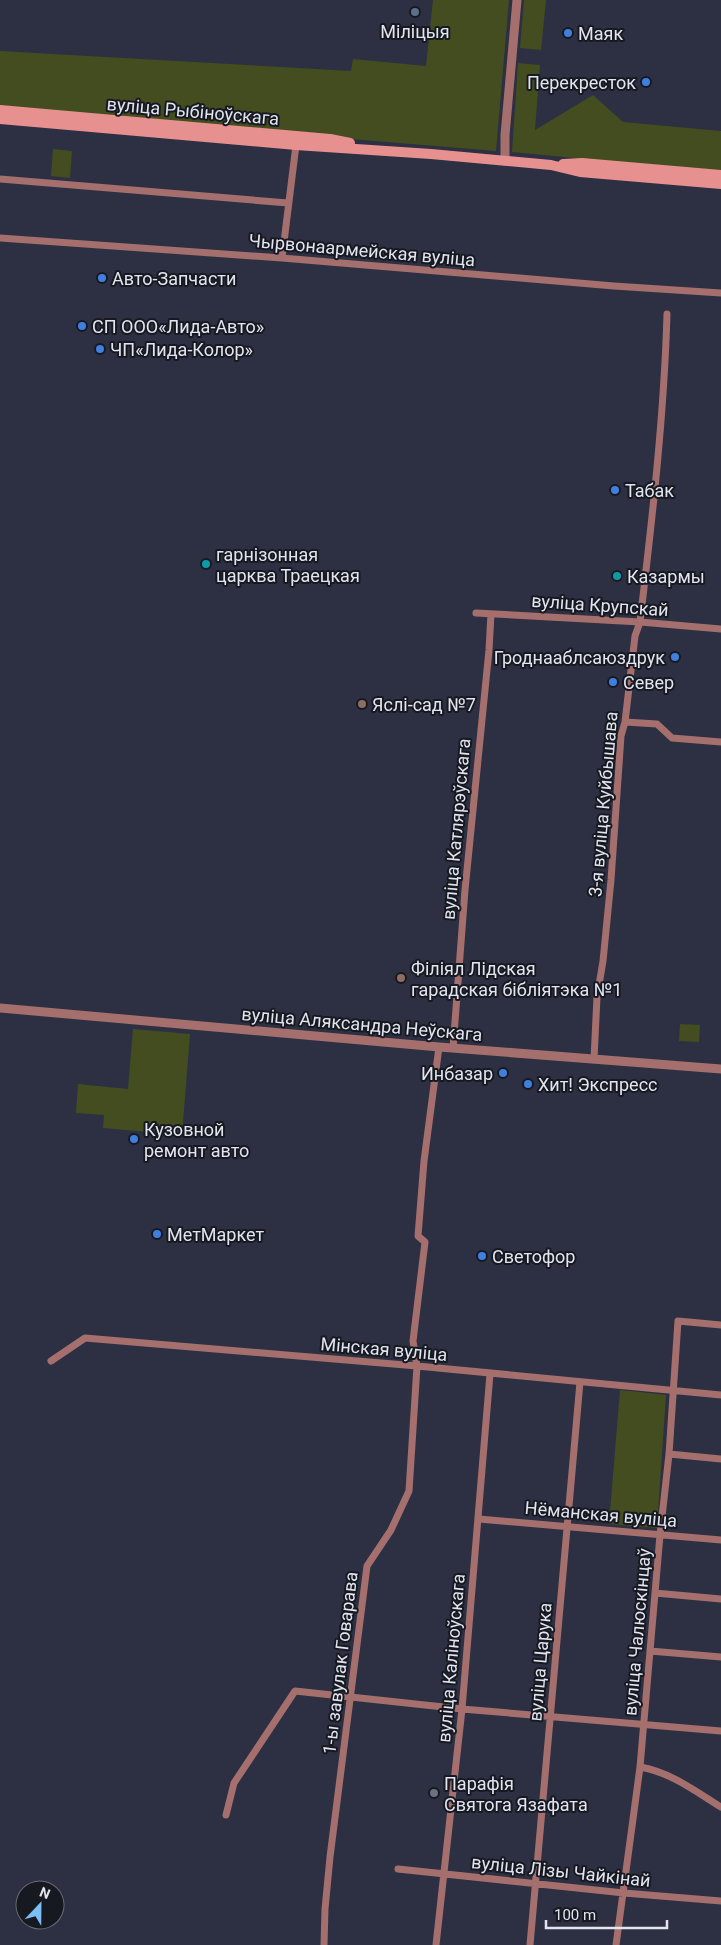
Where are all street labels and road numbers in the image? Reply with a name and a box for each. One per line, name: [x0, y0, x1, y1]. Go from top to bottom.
street label: вуліца Рыбіноўскага: [106, 93, 280, 129]
street label: Чырвонаармейская вуліца: [248, 230, 476, 270]
street label: вуліца Крупскай: [531, 590, 669, 620]
street label: 3-я вуліца Куйбышава: [584, 710, 622, 898]
street label: вуліца Катлярэўскага: [438, 737, 474, 921]
street label: вуліца Аляксандра Неўскага: [241, 1003, 483, 1045]
street label: Мінская вуліца: [320, 1333, 448, 1365]
street label: Нёманская вуліца: [524, 1497, 678, 1531]
street label: вуліца Чалюскінцаў: [619, 1547, 655, 1717]
street label: 1-ы завулак Говарава: [318, 1570, 362, 1756]
street label: вуліца Каліноўскага: [433, 1573, 469, 1743]
street label: вуліца Царука: [524, 1602, 556, 1722]
street label: вуліца Лізы Чайкінай: [470, 1851, 652, 1891]

